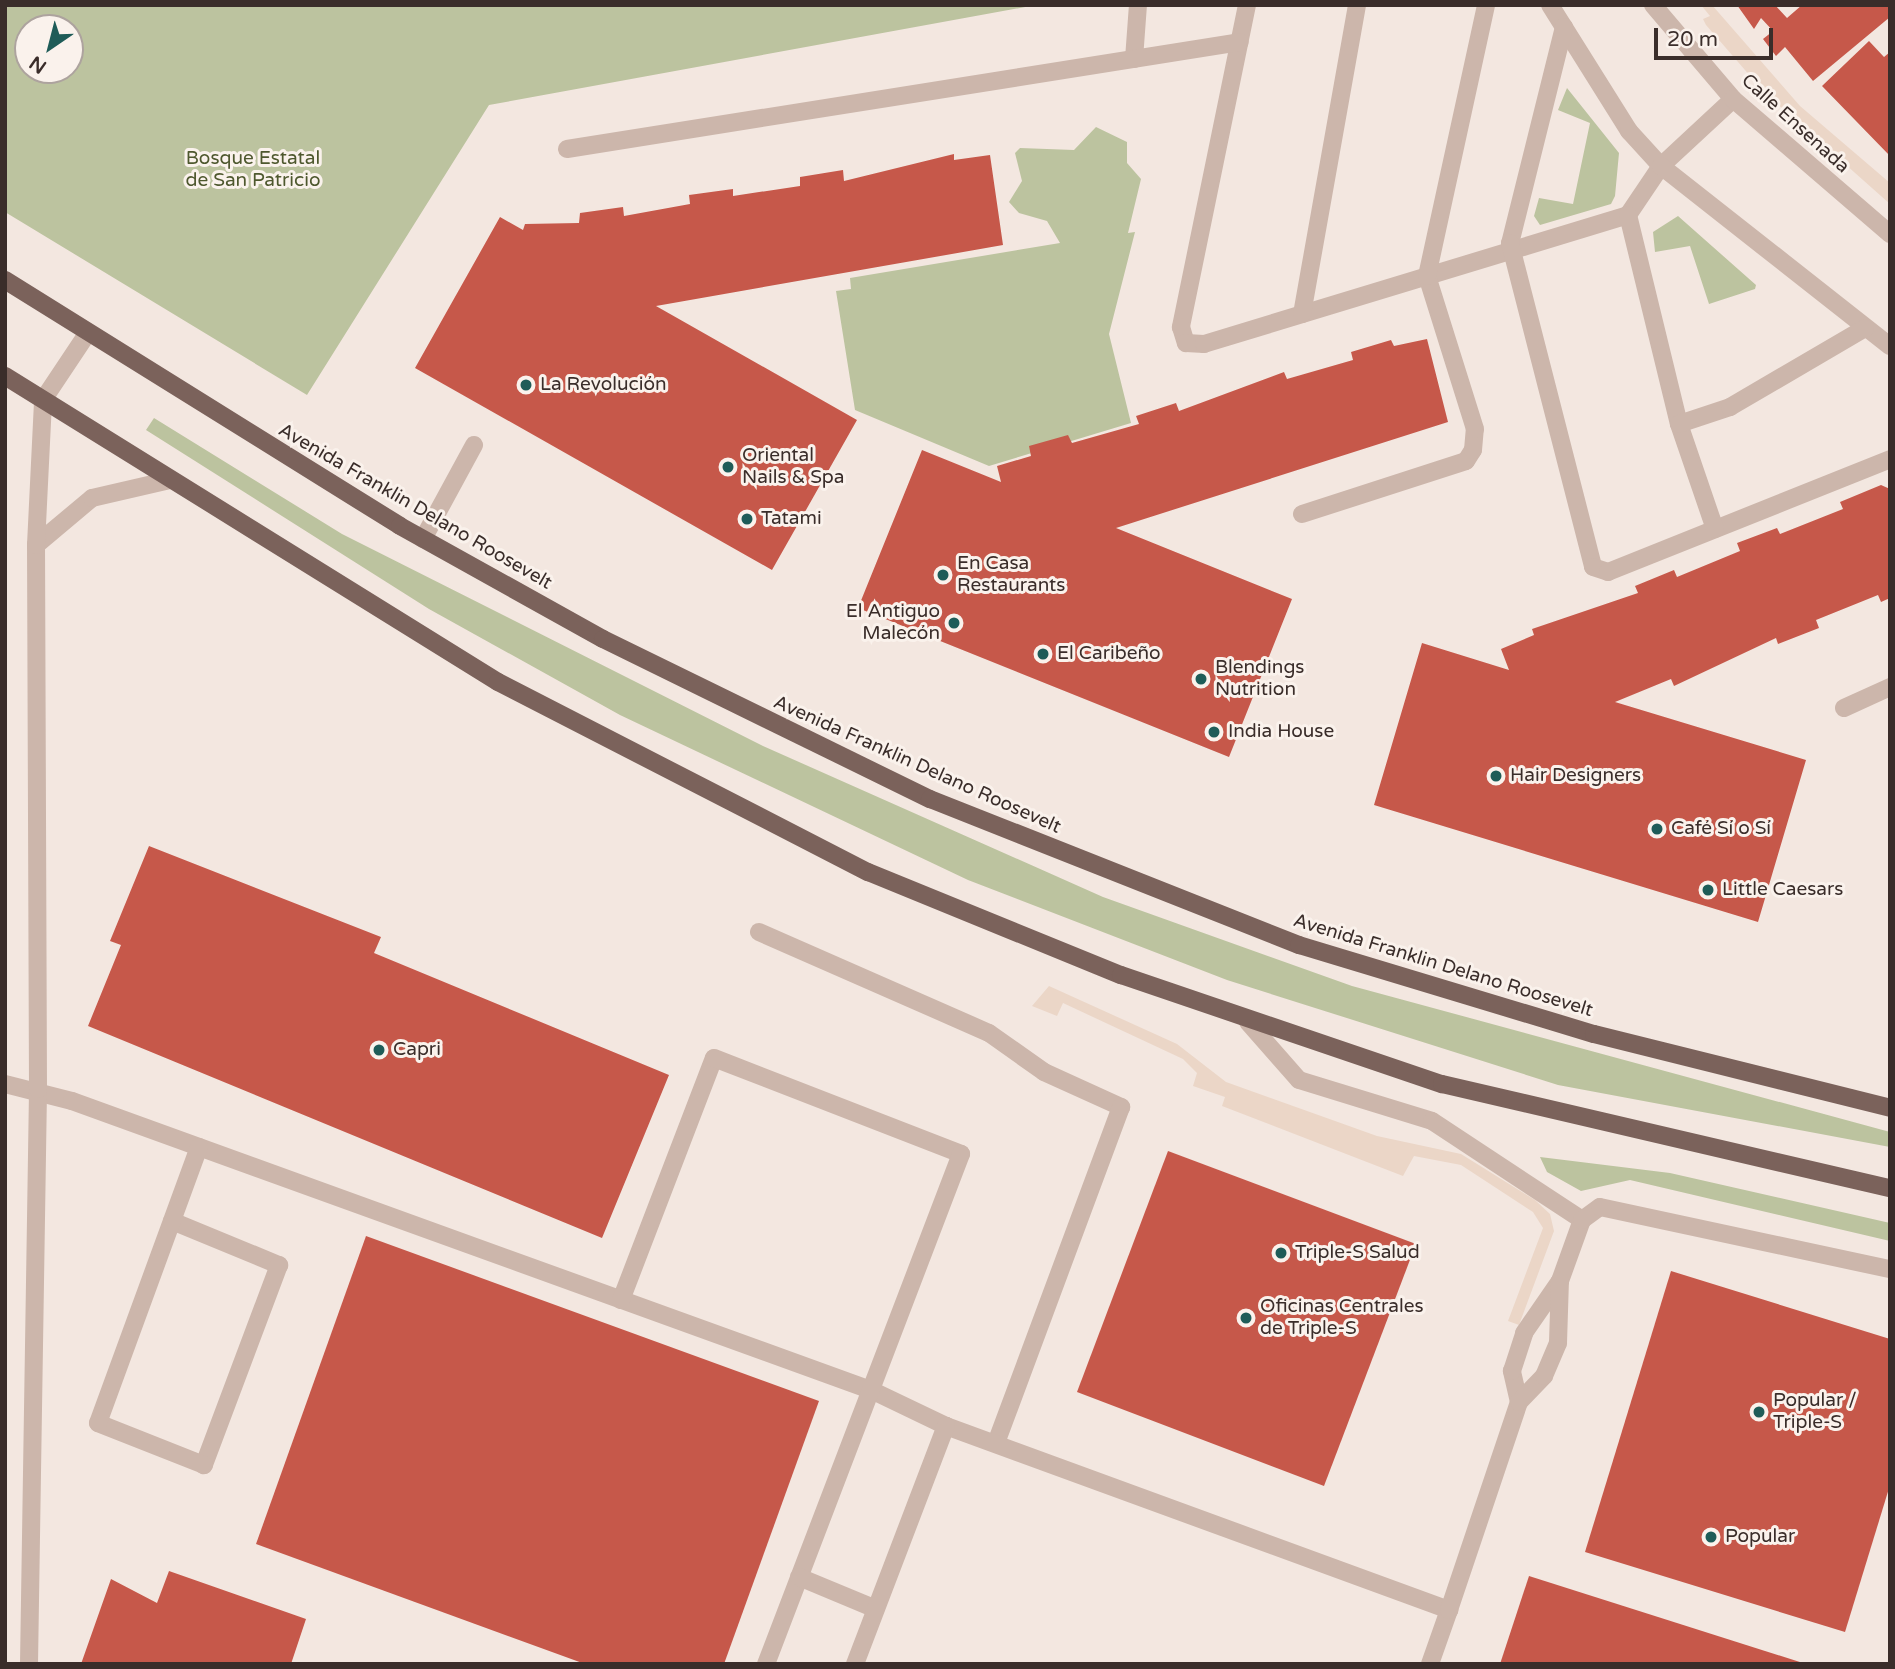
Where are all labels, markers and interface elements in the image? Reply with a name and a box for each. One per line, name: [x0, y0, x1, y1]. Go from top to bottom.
north arrow: [14, 14, 84, 84]
scale bar: [1657, 14, 1776, 58]
text: 20 m: [1667, 27, 1718, 52]
text: N: [26, 51, 51, 78]
street label: Calle Ensenada: [1736, 70, 1854, 178]
park label: Bosque Estatal de San Patricio: [186, 148, 320, 192]
place label: La Revolución: [540, 374, 667, 396]
marker: La Revolución: [518, 377, 534, 393]
street label: Avenida Franklin Delano Roosevelt: [274, 419, 556, 595]
place label: Oriental Nails & Spa: [742, 445, 845, 489]
marker: Oriental Nails & Spa: [720, 459, 736, 475]
place label: Tatami: [761, 508, 822, 530]
marker: Tatami: [739, 511, 755, 527]
place label: En Casa Restaurants: [957, 553, 1065, 597]
marker: En Casa Restaurants: [935, 567, 951, 583]
place label: El Antiguo Malecón: [846, 601, 940, 645]
marker: El Antiguo Malecón: [946, 615, 962, 631]
place label: El Caribeño: [1057, 643, 1161, 665]
marker: El Caribeño: [1035, 646, 1051, 662]
place label: Blendings Nutrition: [1215, 657, 1304, 701]
marker: Blendings Nutrition: [1193, 671, 1209, 687]
street label: Avenida Franklin Delano Roosevelt: [770, 691, 1064, 839]
place label: India House: [1228, 721, 1334, 743]
marker: India House: [1206, 724, 1222, 740]
place label: Hair Designers: [1510, 765, 1641, 787]
marker: Hair Designers: [1488, 768, 1504, 784]
place label: Café Sí o Sí: [1671, 818, 1771, 840]
marker: Café Sí o Sí: [1649, 821, 1665, 837]
place label: Little Caesars: [1722, 879, 1843, 901]
marker: Little Caesars: [1700, 882, 1716, 898]
street label: Avenida Franklin Delano Roosevelt: [1290, 909, 1596, 1023]
place label: Capri: [393, 1039, 441, 1061]
marker: Capri: [371, 1042, 387, 1058]
place label: Triple-S Salud: [1295, 1242, 1420, 1264]
marker: Triple-S Salud: [1273, 1245, 1289, 1261]
place label: Oficinas Centrales de Triple-S: [1260, 1296, 1424, 1340]
marker: Oficinas Centrales de Triple-S: [1238, 1310, 1254, 1326]
place label: Popular / Triple-S: [1773, 1390, 1857, 1434]
marker: Popular / Triple-S: [1751, 1404, 1767, 1420]
place label: Popular: [1725, 1526, 1795, 1548]
marker: Popular: [1703, 1529, 1719, 1545]

